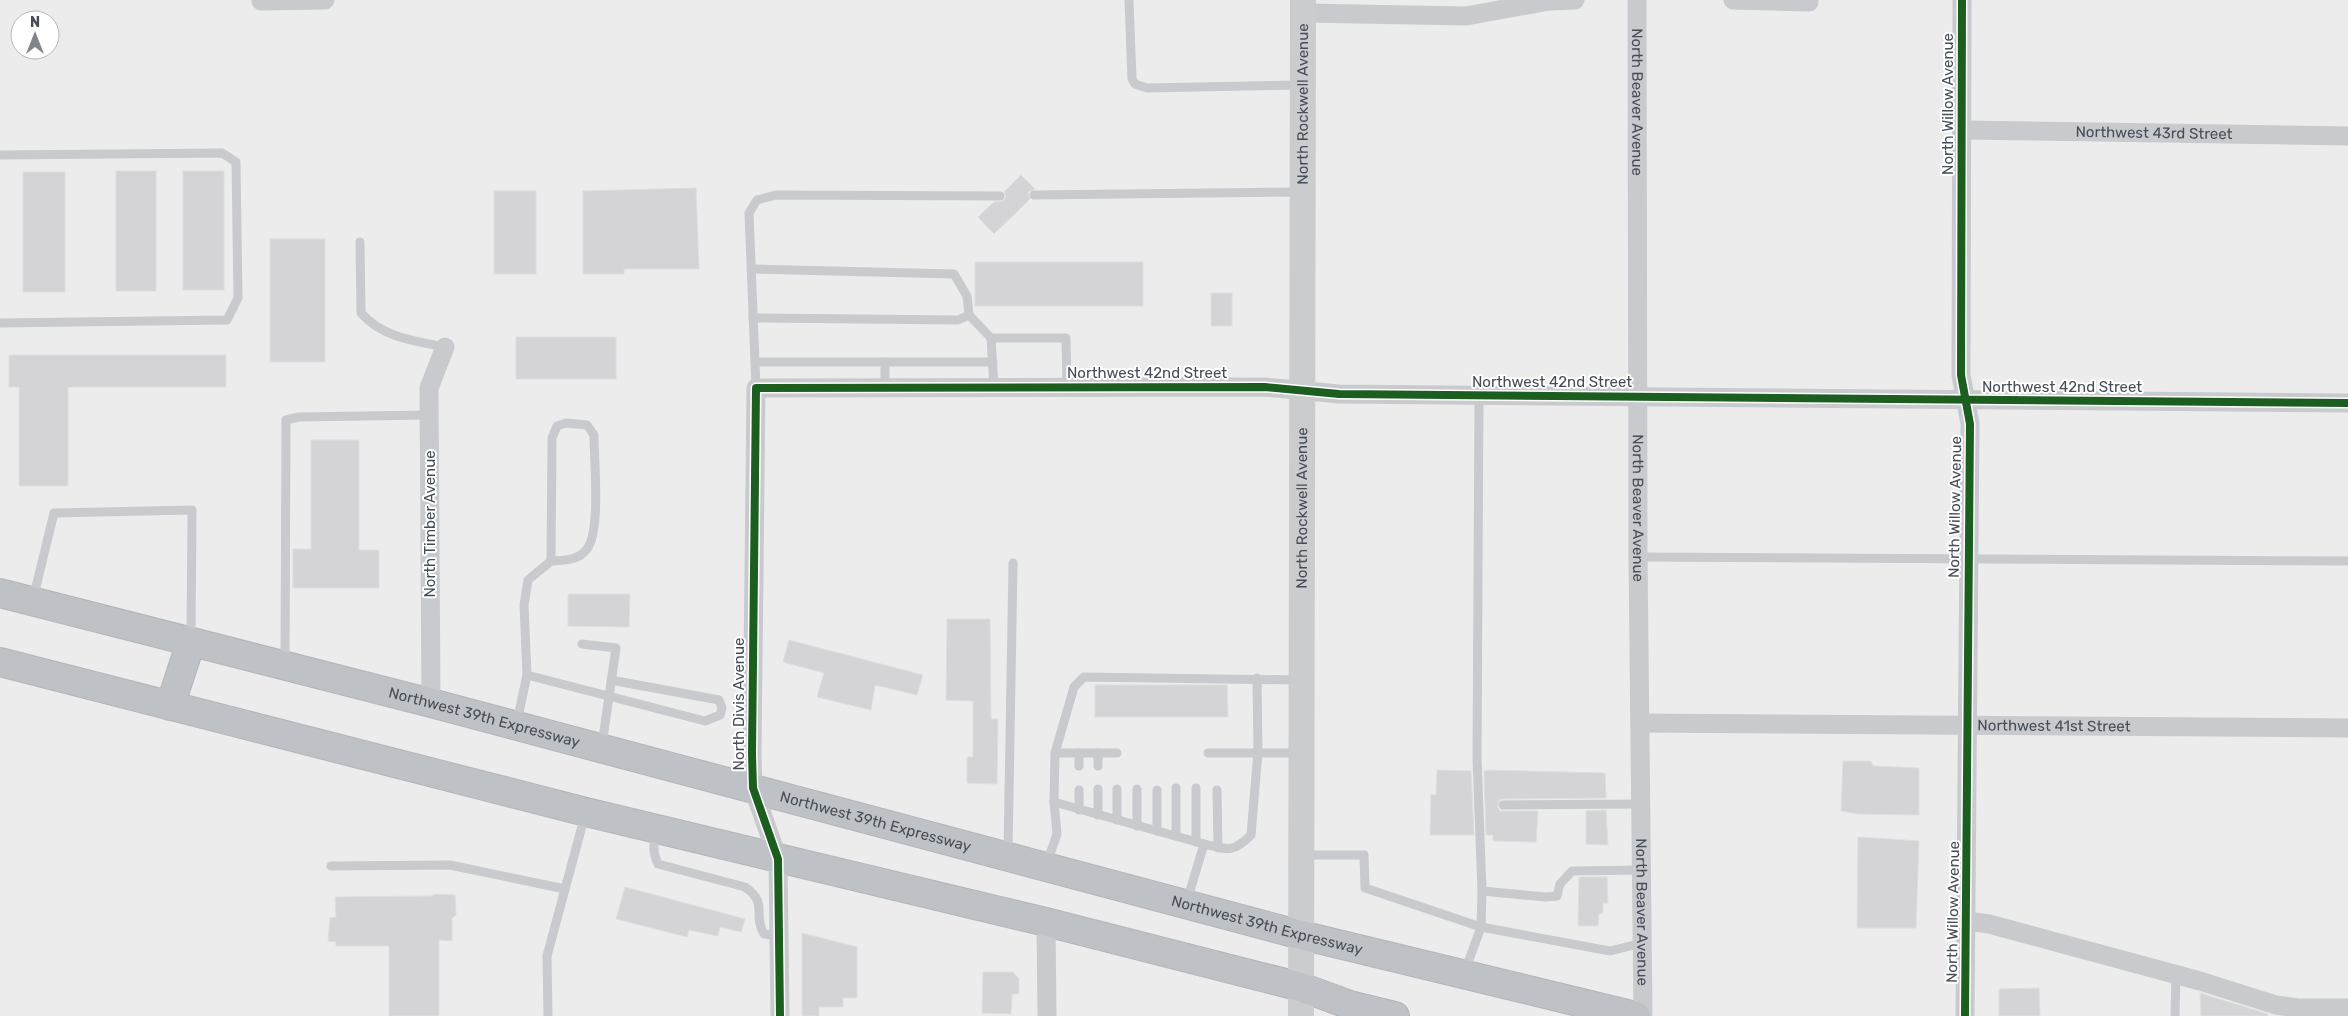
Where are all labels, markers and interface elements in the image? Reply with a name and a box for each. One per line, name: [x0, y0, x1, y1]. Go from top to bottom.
north arrow: [10, 10, 60, 60]
text: N: [30, 14, 40, 31]
street label: North Rockwell Avenue: [1294, 23, 1312, 185]
street label: North Beaver Avenue: [1628, 28, 1646, 176]
street label: North Willow Avenue: [1939, 33, 1957, 175]
street label: Northwest 43rd Street: [2075, 123, 2233, 143]
street label: Northwest 42nd Street: [1067, 364, 1227, 382]
street label: Northwest 42nd Street: [1472, 373, 1632, 391]
street label: Northwest 42nd Street: [1982, 378, 2142, 396]
street label: North Rockwell Avenue: [1293, 427, 1311, 589]
street label: North Beaver Avenue: [1629, 434, 1647, 582]
street label: North Willow Avenue: [1945, 436, 1965, 578]
street label: North Timber Avenue: [421, 450, 439, 598]
street label: North Divis Avenue: [730, 638, 748, 770]
street label: Northwest 39th Expressway: [387, 684, 582, 751]
street label: Northwest 41st Street: [1977, 716, 2131, 735]
street label: Northwest 39th Expressway: [778, 787, 973, 856]
street label: North Beaver Avenue: [1632, 838, 1652, 986]
street label: North Willow Avenue: [1943, 841, 1963, 983]
street label: Northwest 39th Expressway: [1169, 892, 1365, 959]

